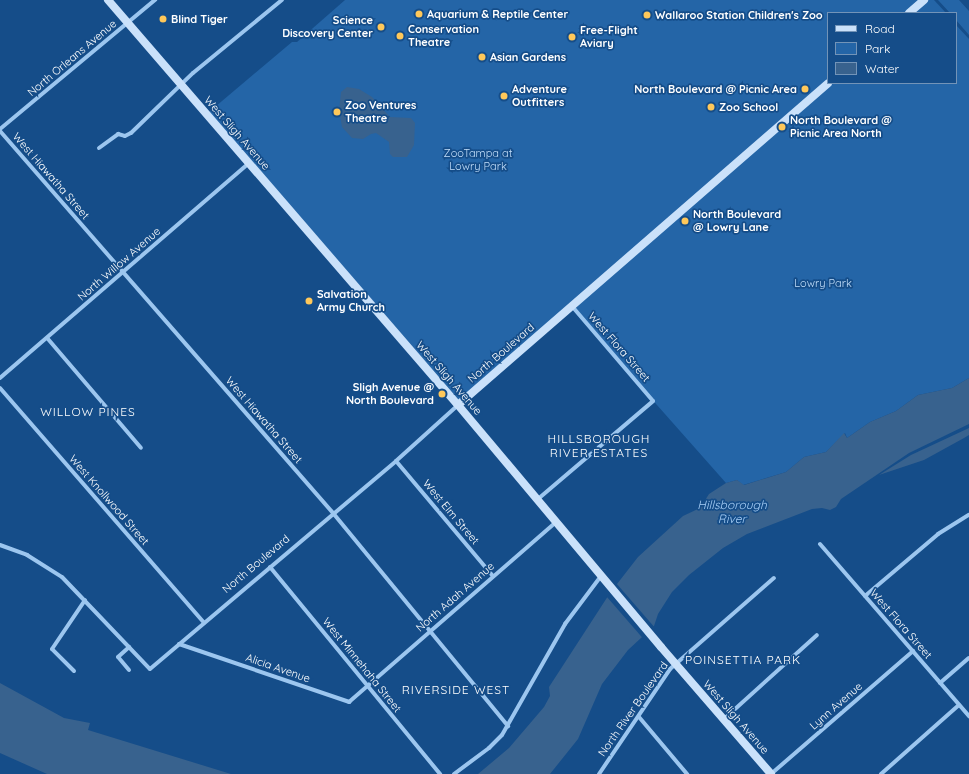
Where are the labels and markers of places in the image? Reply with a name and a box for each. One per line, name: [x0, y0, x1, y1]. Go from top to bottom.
place label: Aquarium & Reptile Center: [427, 7, 568, 21]
place label: Wallaroo Station Children's Zoo: [655, 8, 823, 22]
marker: Aquarium & Reptile Center: [414, 9, 424, 19]
marker: Wallaroo Station Children's Zoo: [642, 10, 652, 20]
place label: Blind Tiger: [171, 12, 228, 26]
marker: Blind Tiger: [158, 14, 168, 24]
place label: Science Discovery Center: [282, 14, 373, 40]
marker: Science Discovery Center: [376, 22, 386, 32]
place label: Conservation Theatre: [408, 23, 479, 49]
place label: Free-Flight Aviary: [580, 24, 638, 50]
marker: Conservation Theatre: [395, 31, 405, 41]
marker: Free-Flight Aviary: [567, 32, 577, 42]
place label: Asian Gardens: [490, 50, 566, 64]
marker: Asian Gardens: [477, 52, 487, 62]
place label: North Boulevard @ Picnic Area: [634, 82, 797, 96]
place label: Adventure Outfitters: [512, 83, 567, 109]
marker: North Boulevard @ Picnic Area: [800, 84, 810, 94]
marker: Adventure Outfitters: [499, 91, 509, 101]
place label: Zoo Ventures Theatre: [345, 99, 416, 125]
place label: Zoo School: [719, 100, 778, 114]
marker: Zoo School: [706, 102, 716, 112]
marker: Zoo Ventures Theatre: [332, 107, 342, 117]
place label: North Boulevard @ Picnic Area North: [790, 114, 892, 140]
marker: North Boulevard @ Picnic Area North: [777, 122, 787, 132]
place label: North Boulevard @ Lowry Lane: [693, 208, 781, 234]
marker: North Boulevard @ Lowry Lane: [680, 216, 690, 226]
place label: Salvation Army Church: [317, 288, 385, 314]
marker: Salvation Army Church: [304, 296, 314, 306]
place label: Sligh Avenue @ North Boulevard: [346, 381, 434, 407]
marker: Sligh Avenue @ North Boulevard: [437, 389, 447, 399]

